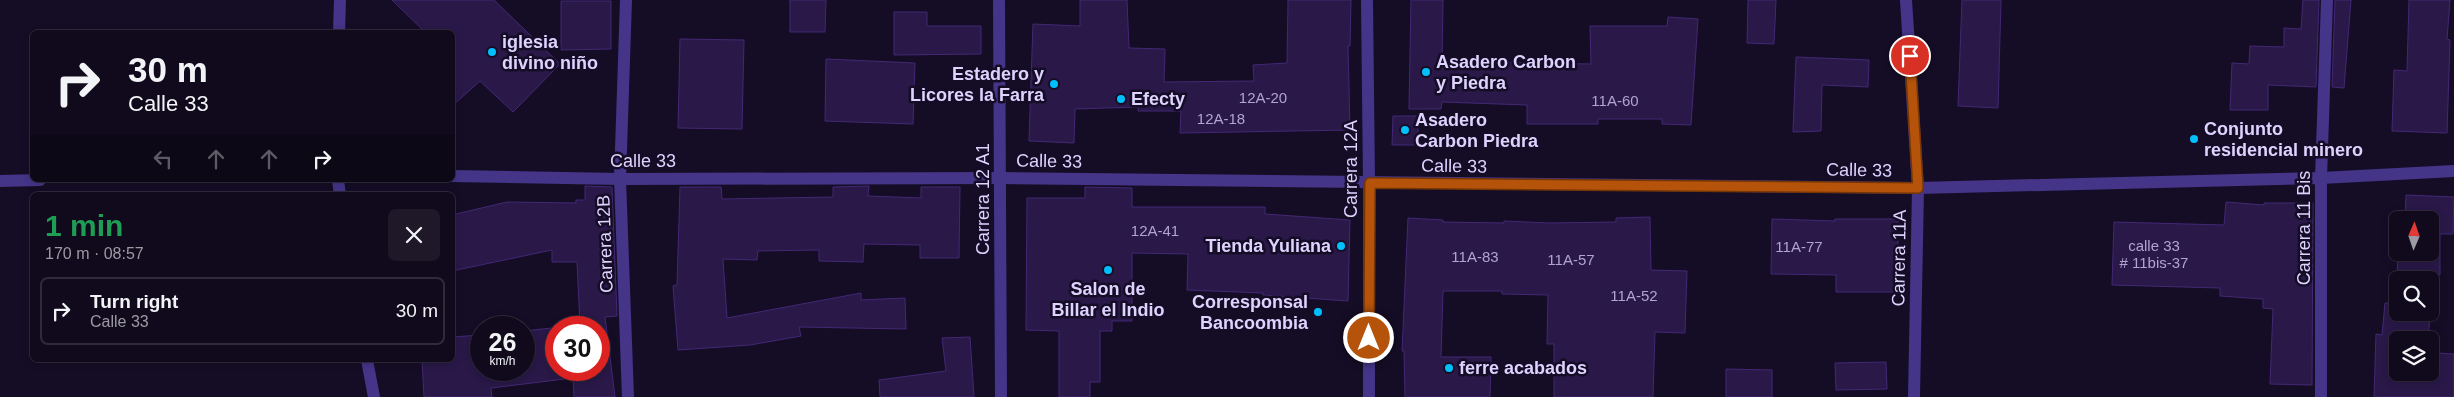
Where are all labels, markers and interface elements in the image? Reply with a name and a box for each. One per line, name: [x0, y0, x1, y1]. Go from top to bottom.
place label: iglesia divino niño: [502, 32, 598, 73]
pin: [1889, 35, 1931, 77]
icon: arrive: [1896, 42, 1924, 70]
marker: iglesia divino niño: [486, 46, 498, 58]
icon: right: [45, 50, 110, 115]
text: 30 m: [128, 50, 208, 89]
place label: Asadero Carbon y Piedra: [1436, 52, 1576, 93]
place label: Estadero y Licores la Farra: [910, 64, 1045, 105]
marker: Asadero Carbon y Piedra: [1420, 66, 1432, 78]
marker: Estadero y Licores la Farra: [1048, 78, 1060, 90]
place label: Efecty: [1131, 89, 1185, 109]
house number: 12A-20: [1239, 89, 1287, 106]
text: Calle 33: [128, 91, 209, 116]
house number: 11A-60: [1591, 92, 1639, 109]
marker: Efecty: [1115, 93, 1127, 105]
house number: 12A-18: [1197, 110, 1245, 127]
place label: Asadero Carbon Piedra: [1415, 110, 1539, 151]
place label: Conjunto residencial minero: [2204, 119, 2363, 160]
street label: Carrera 12A: [1341, 120, 1361, 218]
marker: Asadero Carbon Piedra: [1399, 124, 1411, 136]
marker: Conjunto residencial minero: [2188, 133, 2200, 145]
street label: Carrera 12 A1: [973, 143, 993, 255]
icon: left: [149, 145, 177, 173]
icon: ahead: [202, 145, 230, 173]
icon: ahead: [255, 145, 283, 173]
icon: right: [308, 145, 336, 173]
street label: Calle 33: [1016, 150, 1082, 172]
street label: Calle 33: [610, 151, 676, 171]
street label: Calle 33: [1421, 155, 1487, 177]
street label: Calle 33: [1826, 159, 1892, 181]
street label: Carrera 11 Bis: [2294, 171, 2314, 285]
street label: Carrera 12B: [593, 195, 617, 293]
text: 1 min: [45, 209, 123, 242]
button: close: [388, 209, 440, 261]
street label: Carrera 11A: [1888, 209, 1910, 307]
north arrow: [2389, 211, 2439, 261]
map controls: [2389, 211, 2439, 381]
house number: 12A-41: [1131, 222, 1179, 239]
place label: Tienda Yuliana: [1206, 236, 1332, 256]
house number: calle 33 # 11bis-37: [2120, 237, 2188, 271]
house number: 11A-77: [1775, 238, 1823, 255]
marker: Tienda Yuliana: [1335, 240, 1347, 252]
text: 170 m · 08:57: [45, 245, 144, 262]
house number: 11A-83: [1451, 248, 1499, 265]
house number: 11A-57: [1547, 251, 1595, 268]
marker: Salon de Billar el Indio: [1102, 264, 1114, 276]
button: search: [2389, 271, 2439, 321]
place label: Salon de Billar el Indio: [1051, 279, 1165, 320]
house number: 11A-52: [1610, 287, 1658, 304]
text: Turn right: [90, 291, 178, 312]
place label: Corresponsal Bancoombia: [1192, 292, 1309, 333]
icon: right: [47, 297, 75, 325]
text: 30 m: [396, 300, 438, 321]
marker: Corresponsal Bancoombia: [1312, 306, 1324, 318]
position arrow: [1342, 311, 1394, 363]
text: Calle 33: [90, 313, 149, 330]
speed limit sign: 30: [545, 316, 610, 381]
text: 26: [489, 328, 516, 356]
button: layers: [2389, 331, 2439, 381]
text: km/h: [489, 354, 516, 368]
place label: ferre acabados: [1459, 358, 1587, 378]
marker: ferre acabados: [1443, 362, 1455, 374]

